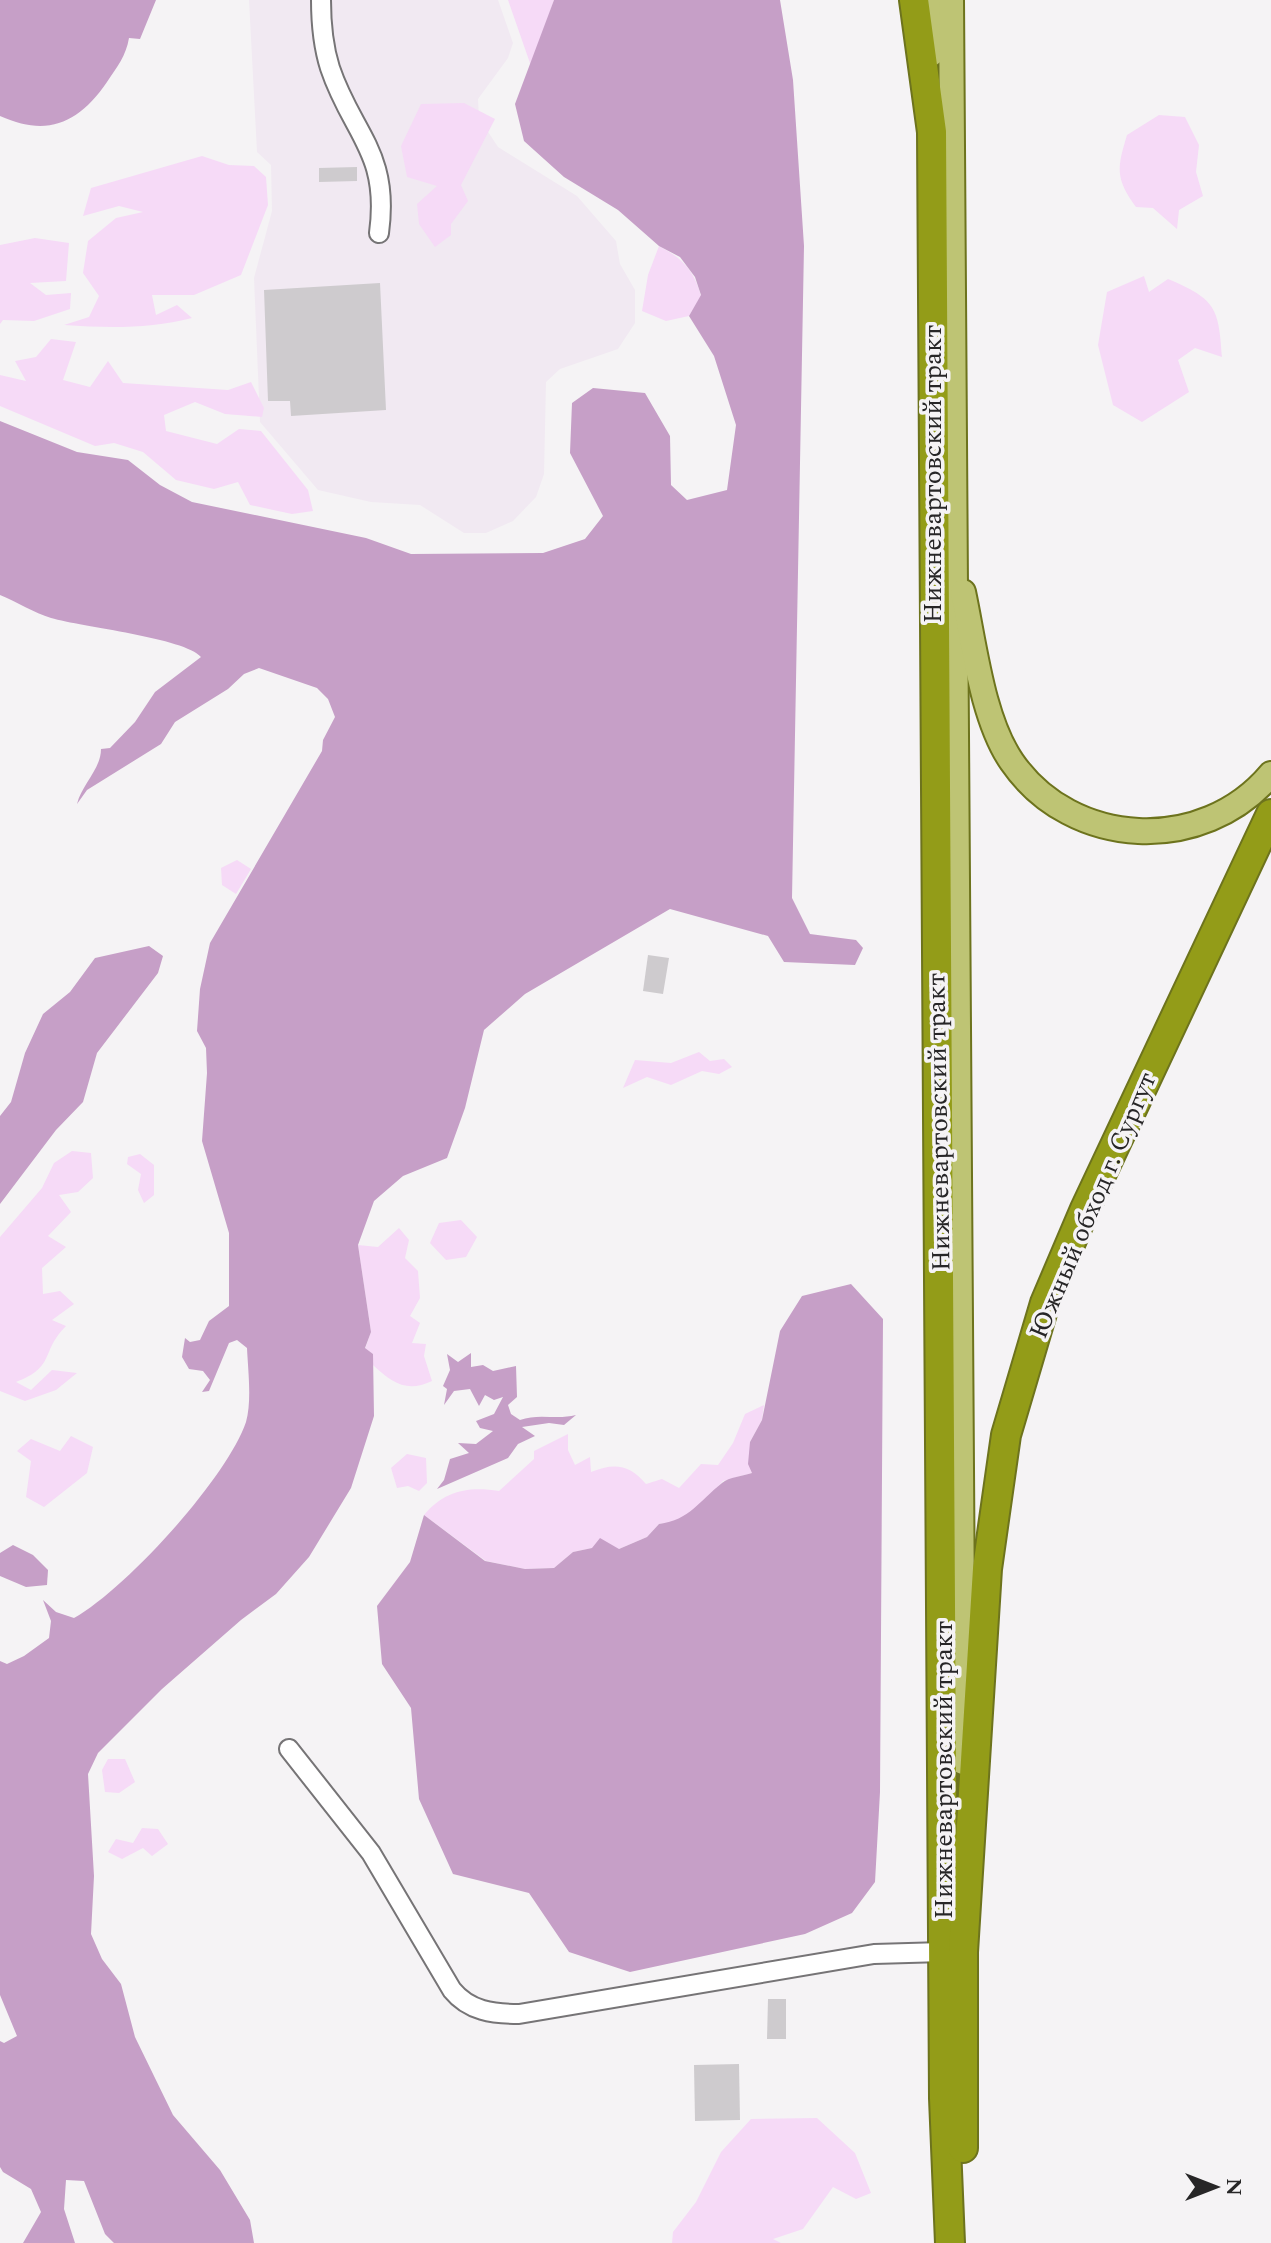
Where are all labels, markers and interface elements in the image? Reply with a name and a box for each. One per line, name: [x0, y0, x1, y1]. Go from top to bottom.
street label: Нижневартовский тракт: [913, 325, 953, 623]
street label: Нижневартовский тракт: [916, 972, 962, 1272]
street label: Южный обход г. Сургут: [1019, 1066, 1167, 1345]
street label: Нижневартовский тракт: [924, 1621, 964, 1919]
north arrow: [1175, 2147, 1255, 2227]
text: N: [1217, 2178, 1250, 2196]

